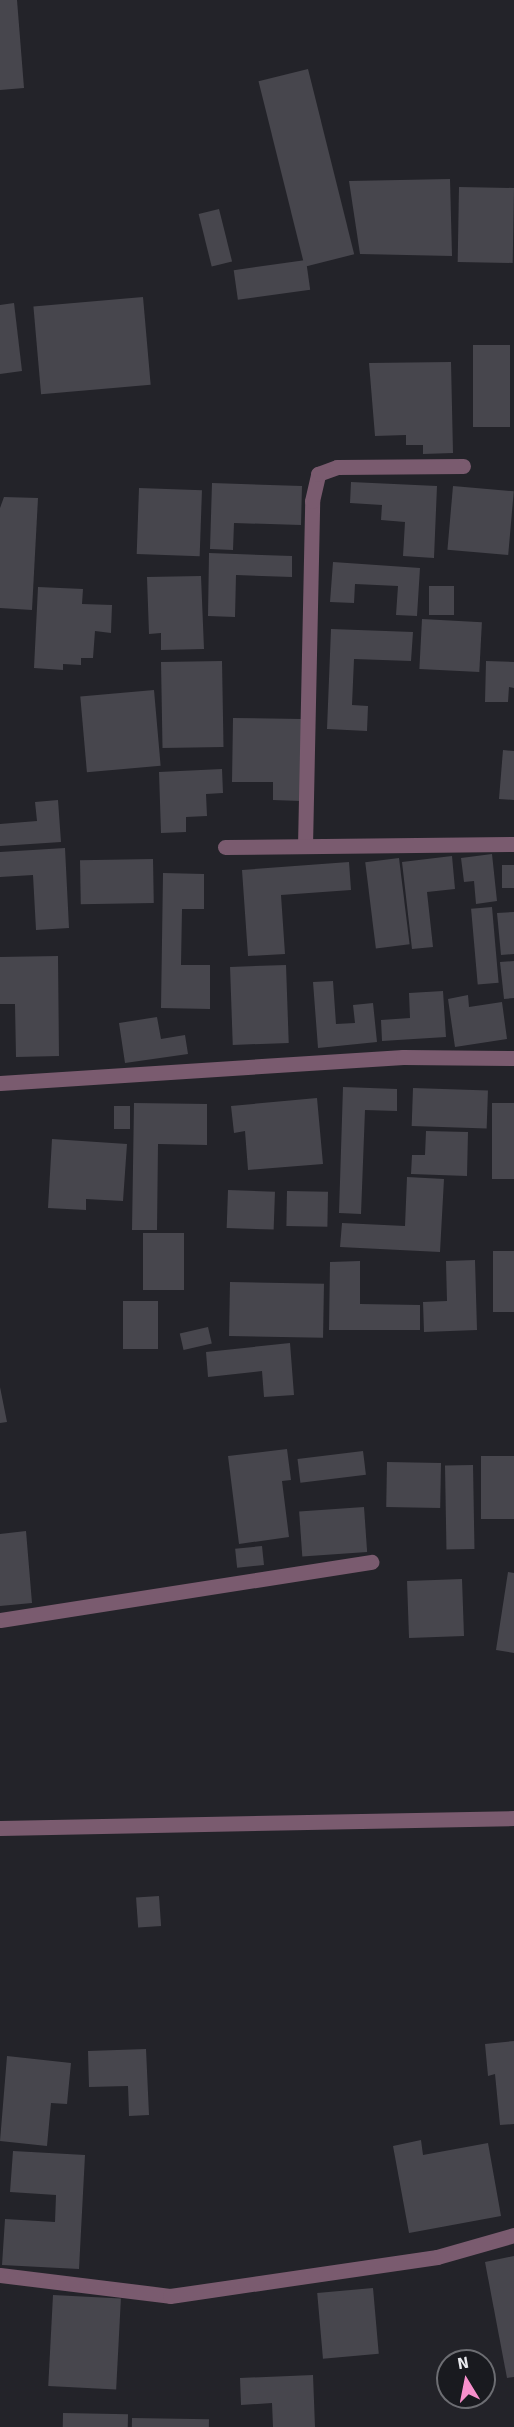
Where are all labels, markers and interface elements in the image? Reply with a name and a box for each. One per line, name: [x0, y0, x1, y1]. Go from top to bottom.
north arrow: [436, 2349, 496, 2409]
text: N: [456, 2352, 470, 2374]

